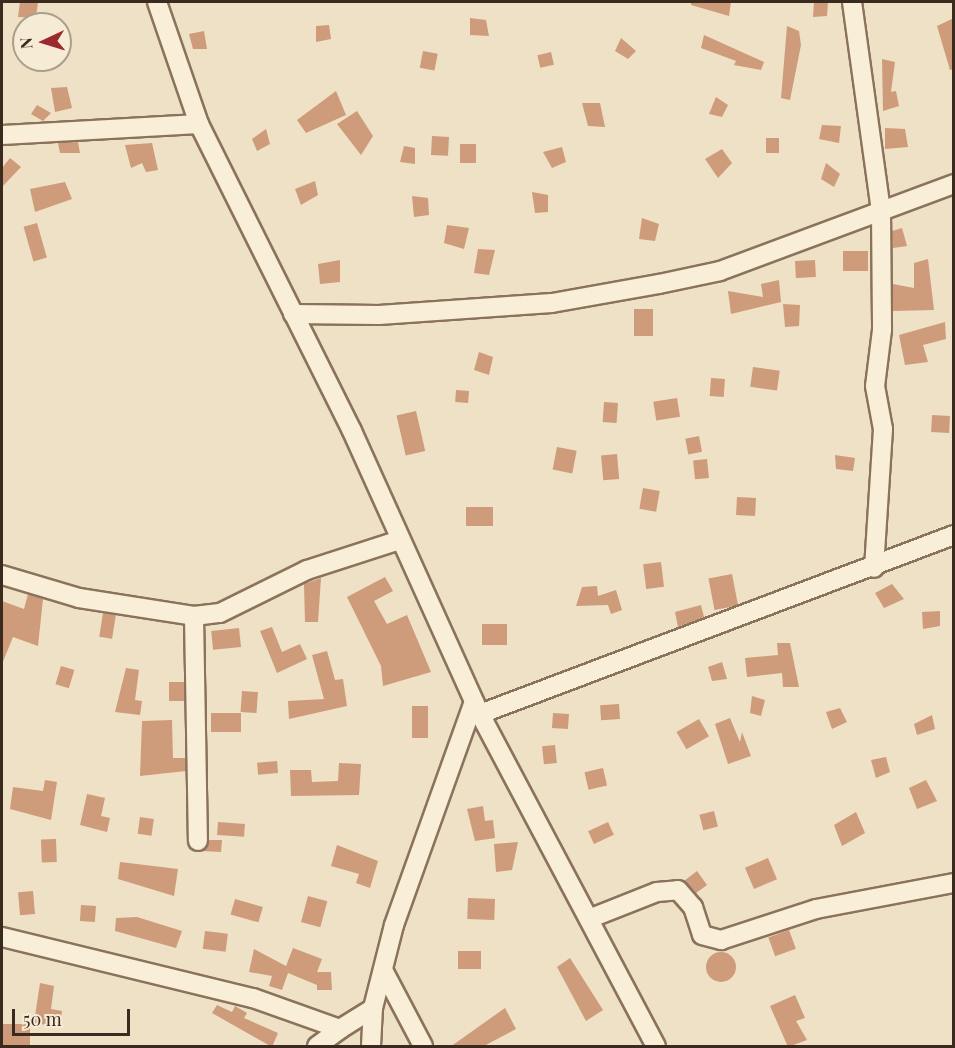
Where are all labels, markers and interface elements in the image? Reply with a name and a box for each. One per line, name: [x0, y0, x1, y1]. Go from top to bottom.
north arrow: [12, 12, 72, 72]
text: N: [15, 37, 36, 50]
scale bar: [15, 997, 134, 1035]
text: 50 m: [23, 1007, 62, 1031]

